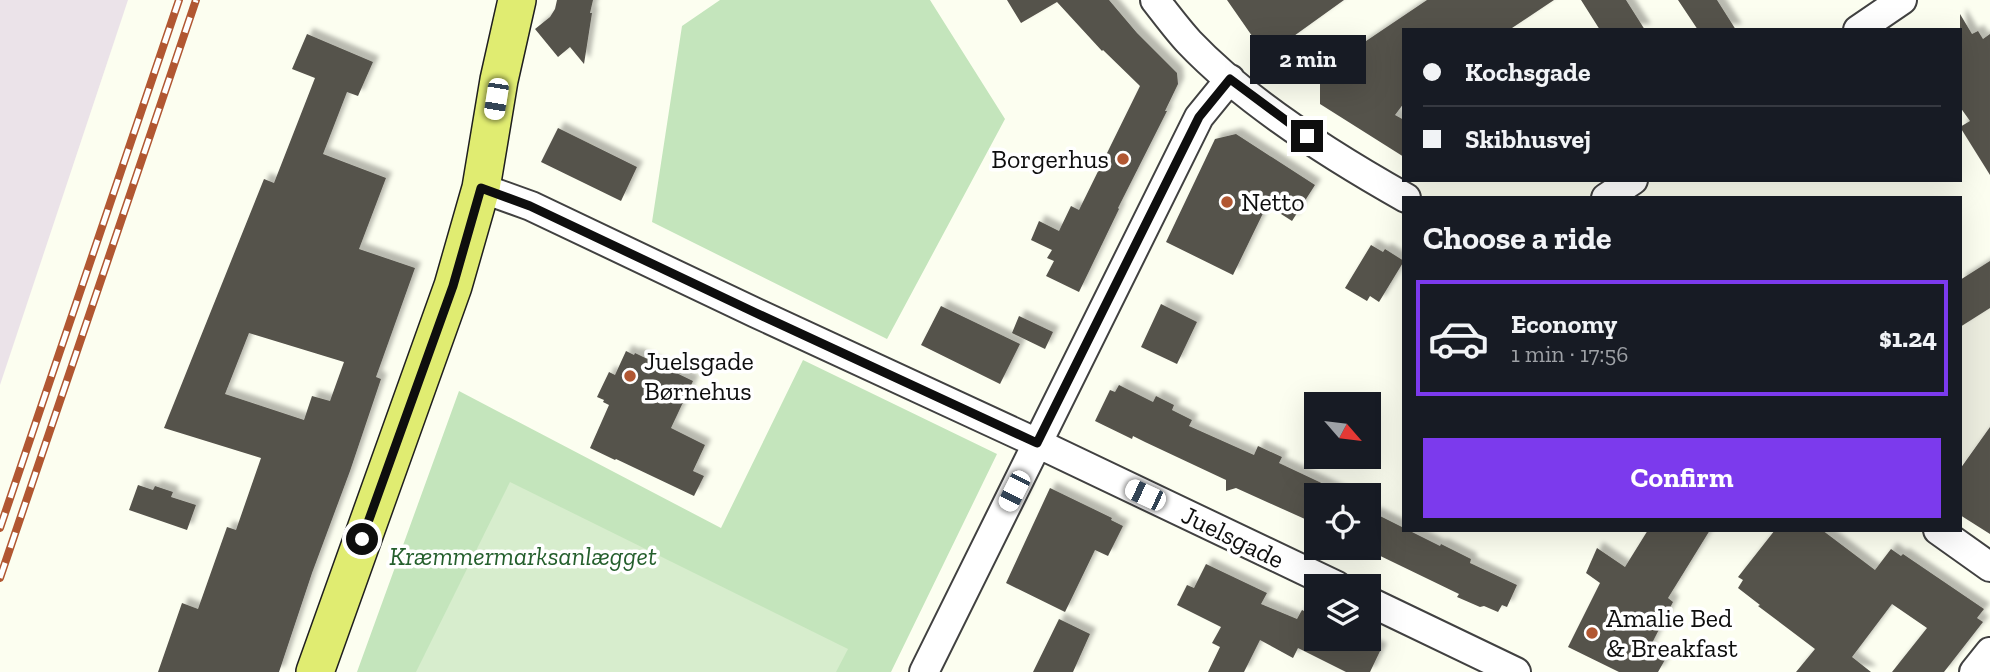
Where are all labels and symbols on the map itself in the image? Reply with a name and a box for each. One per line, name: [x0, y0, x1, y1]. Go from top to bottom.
callout: 2 min: [1249, 34, 1365, 83]
car: [483, 77, 510, 121]
route end: [1291, 120, 1323, 152]
place label: Borgerhus: [991, 143, 1109, 175]
marker: Borgerhus: [1115, 151, 1131, 167]
place label: Netto: [1241, 186, 1304, 218]
marker: Netto: [1219, 194, 1235, 210]
place label: Juelsgade Børnehus: [644, 345, 754, 407]
marker: Juelsgade Børnehus: [622, 368, 638, 384]
north arrow: [1304, 392, 1381, 469]
car: [996, 468, 1033, 514]
car: [1122, 477, 1169, 513]
street label: Juelsgade: [1177, 499, 1289, 575]
route start: [346, 523, 378, 555]
park label: Kræmmermarksanlægget: [389, 540, 657, 572]
place label: Amalie Bed & Breakfast: [1606, 602, 1738, 664]
marker: Amalie Bed & Breakfast: [1584, 625, 1600, 641]

